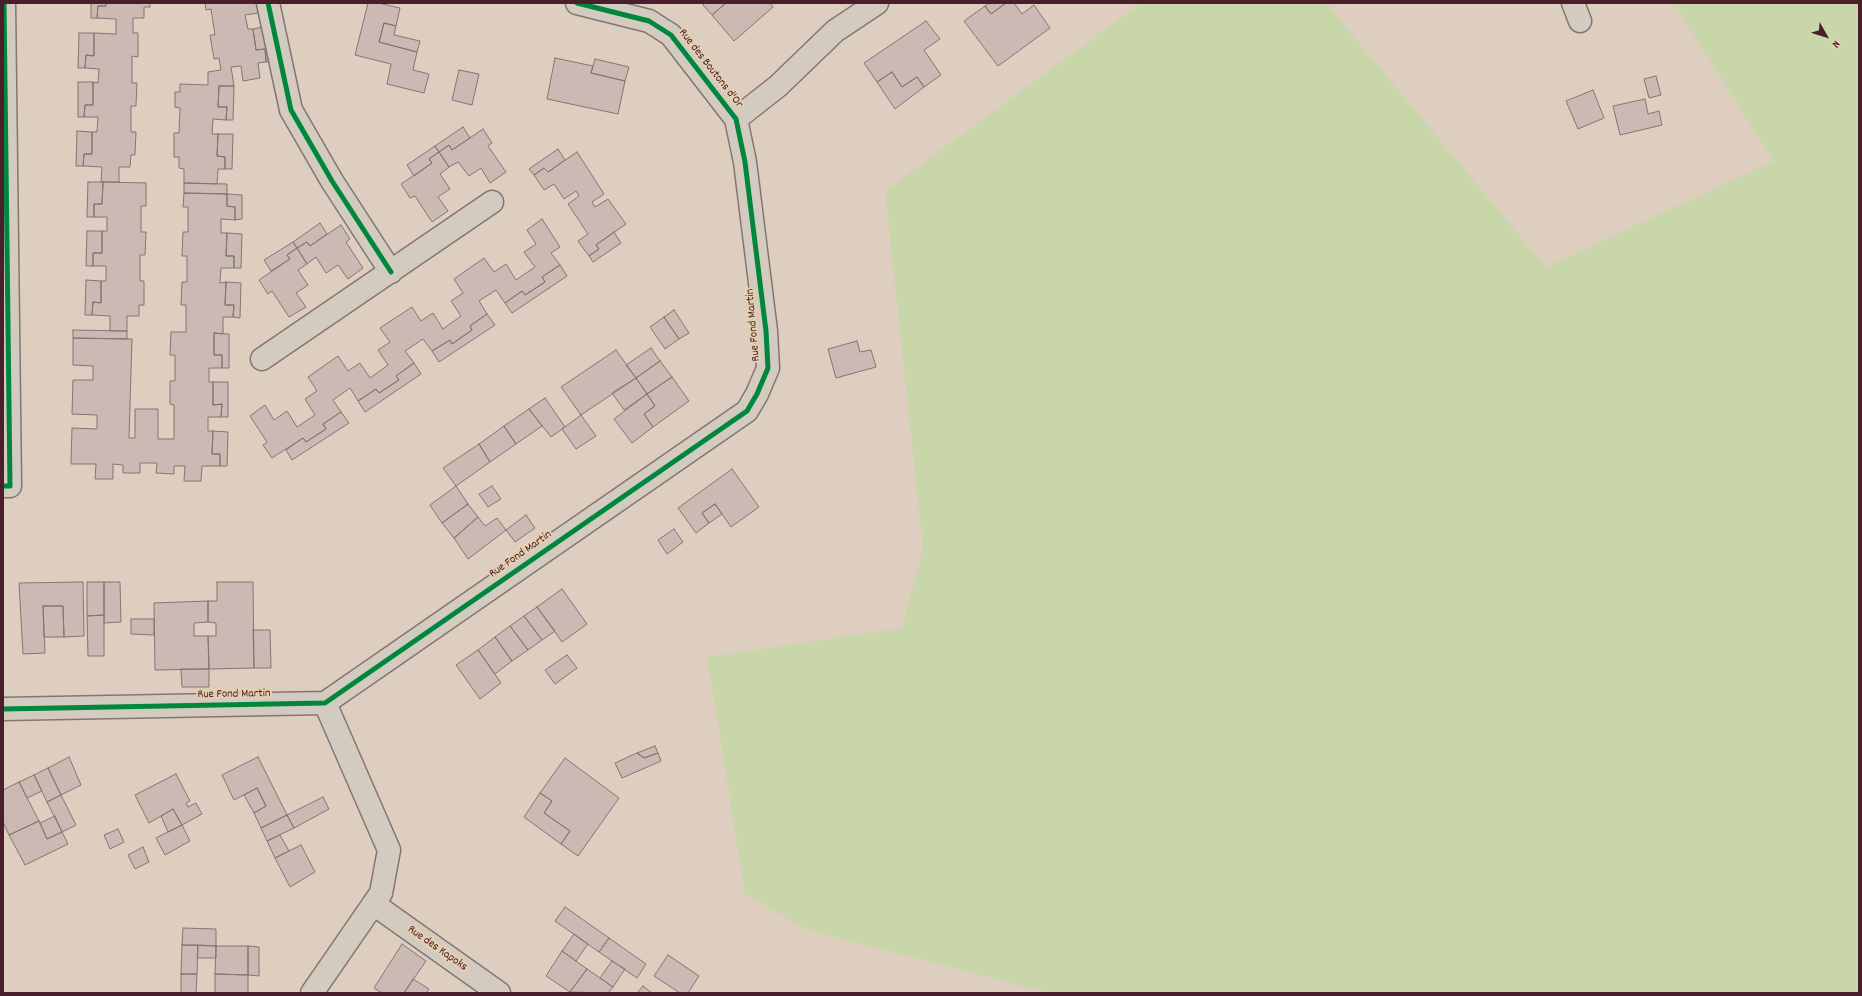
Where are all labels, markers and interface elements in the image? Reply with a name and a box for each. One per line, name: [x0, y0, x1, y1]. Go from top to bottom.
north arrow: [1806, 16, 1846, 56]
street label: Rue des Boutons d'Or: [675, 27, 745, 111]
text: N: [1827, 36, 1843, 51]
street label: Rue Fond Martin: [744, 288, 764, 362]
street label: Rue Fond Martin: [487, 528, 555, 582]
street label: Rue Fond Martin: [197, 687, 271, 703]
street label: Rue des Kapoks: [404, 923, 470, 975]

